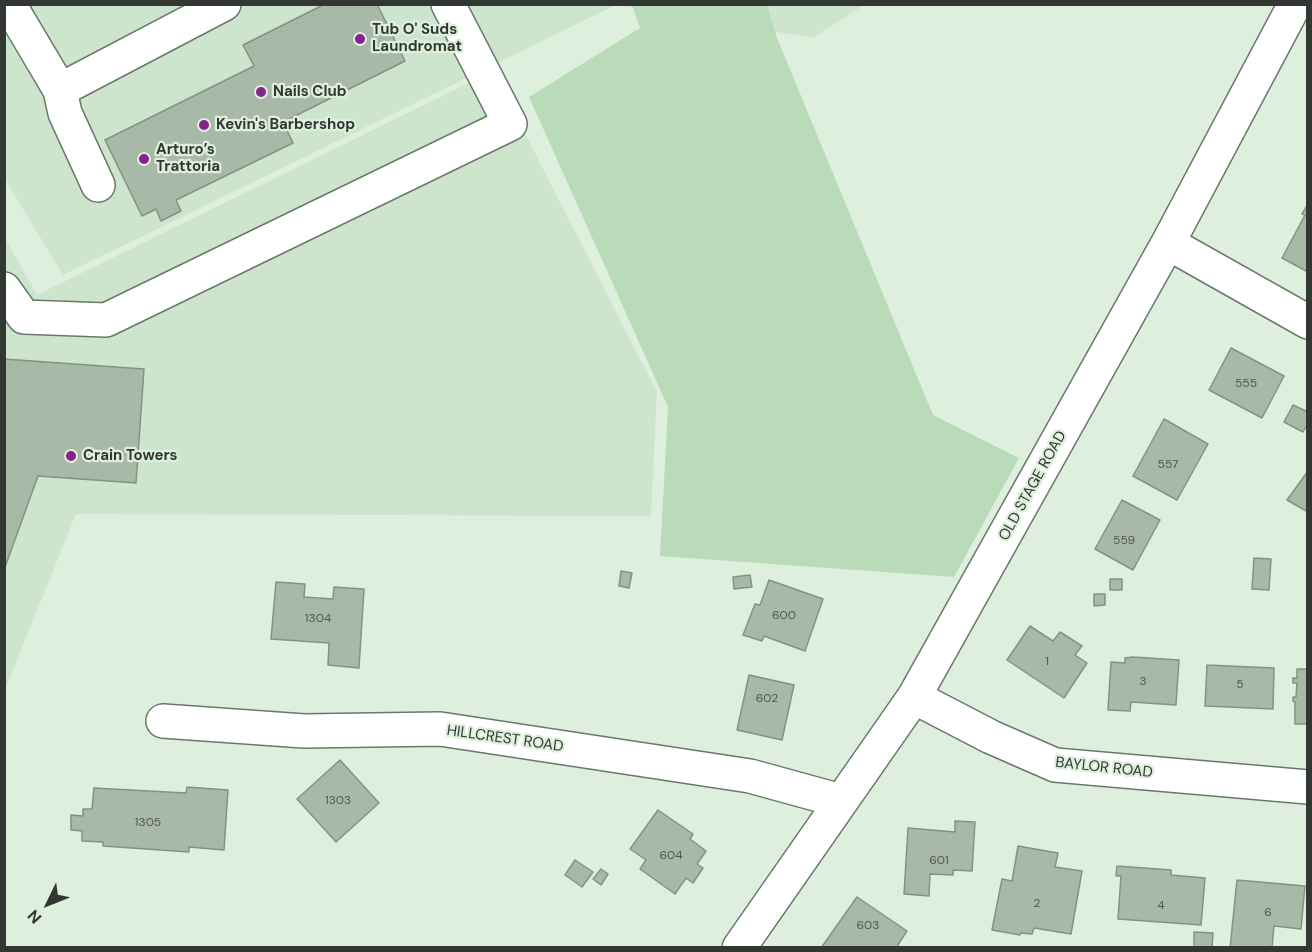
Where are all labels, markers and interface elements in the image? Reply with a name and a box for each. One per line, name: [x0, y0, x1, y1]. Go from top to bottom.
place label: Tub O' Suds Laundromat: [372, 21, 462, 56]
marker: Tub O' Suds Laundromat: [353, 32, 367, 46]
place label: Nails Club: [273, 83, 346, 101]
marker: Nails Club: [254, 85, 268, 99]
place label: Kevin's Barbershop: [216, 116, 355, 134]
marker: Kevin's Barbershop: [197, 118, 211, 132]
place label: Arturo’s Trattoria: [156, 141, 220, 176]
marker: Arturo’s Trattoria: [137, 152, 151, 166]
house number: 555: [1235, 377, 1257, 391]
street label: OLD STAGE ROAD: [995, 428, 1071, 544]
place label: Crain Towers: [83, 447, 178, 465]
marker: Crain Towers: [64, 449, 78, 463]
house number: 557: [1158, 458, 1178, 472]
house number: 559: [1113, 534, 1135, 548]
house number: 600: [772, 609, 796, 623]
house number: 1304: [305, 612, 331, 626]
house number: 1: [1045, 655, 1049, 669]
house number: 3: [1139, 675, 1147, 689]
house number: 5: [1236, 678, 1244, 692]
house number: 602: [756, 692, 778, 706]
street label: HILLCREST ROAD: [446, 722, 564, 756]
street label: BAYLOR ROAD: [1054, 754, 1154, 782]
house number: 1303: [325, 794, 351, 808]
house number: 1305: [135, 816, 161, 830]
house number: 604: [659, 849, 683, 863]
house number: 601: [929, 854, 949, 868]
north arrow: [18, 874, 78, 934]
house number: 2: [1034, 897, 1040, 911]
house number: 4: [1157, 899, 1165, 913]
text: N: [23, 905, 46, 928]
house number: 6: [1264, 906, 1272, 920]
house number: 603: [857, 919, 879, 933]

